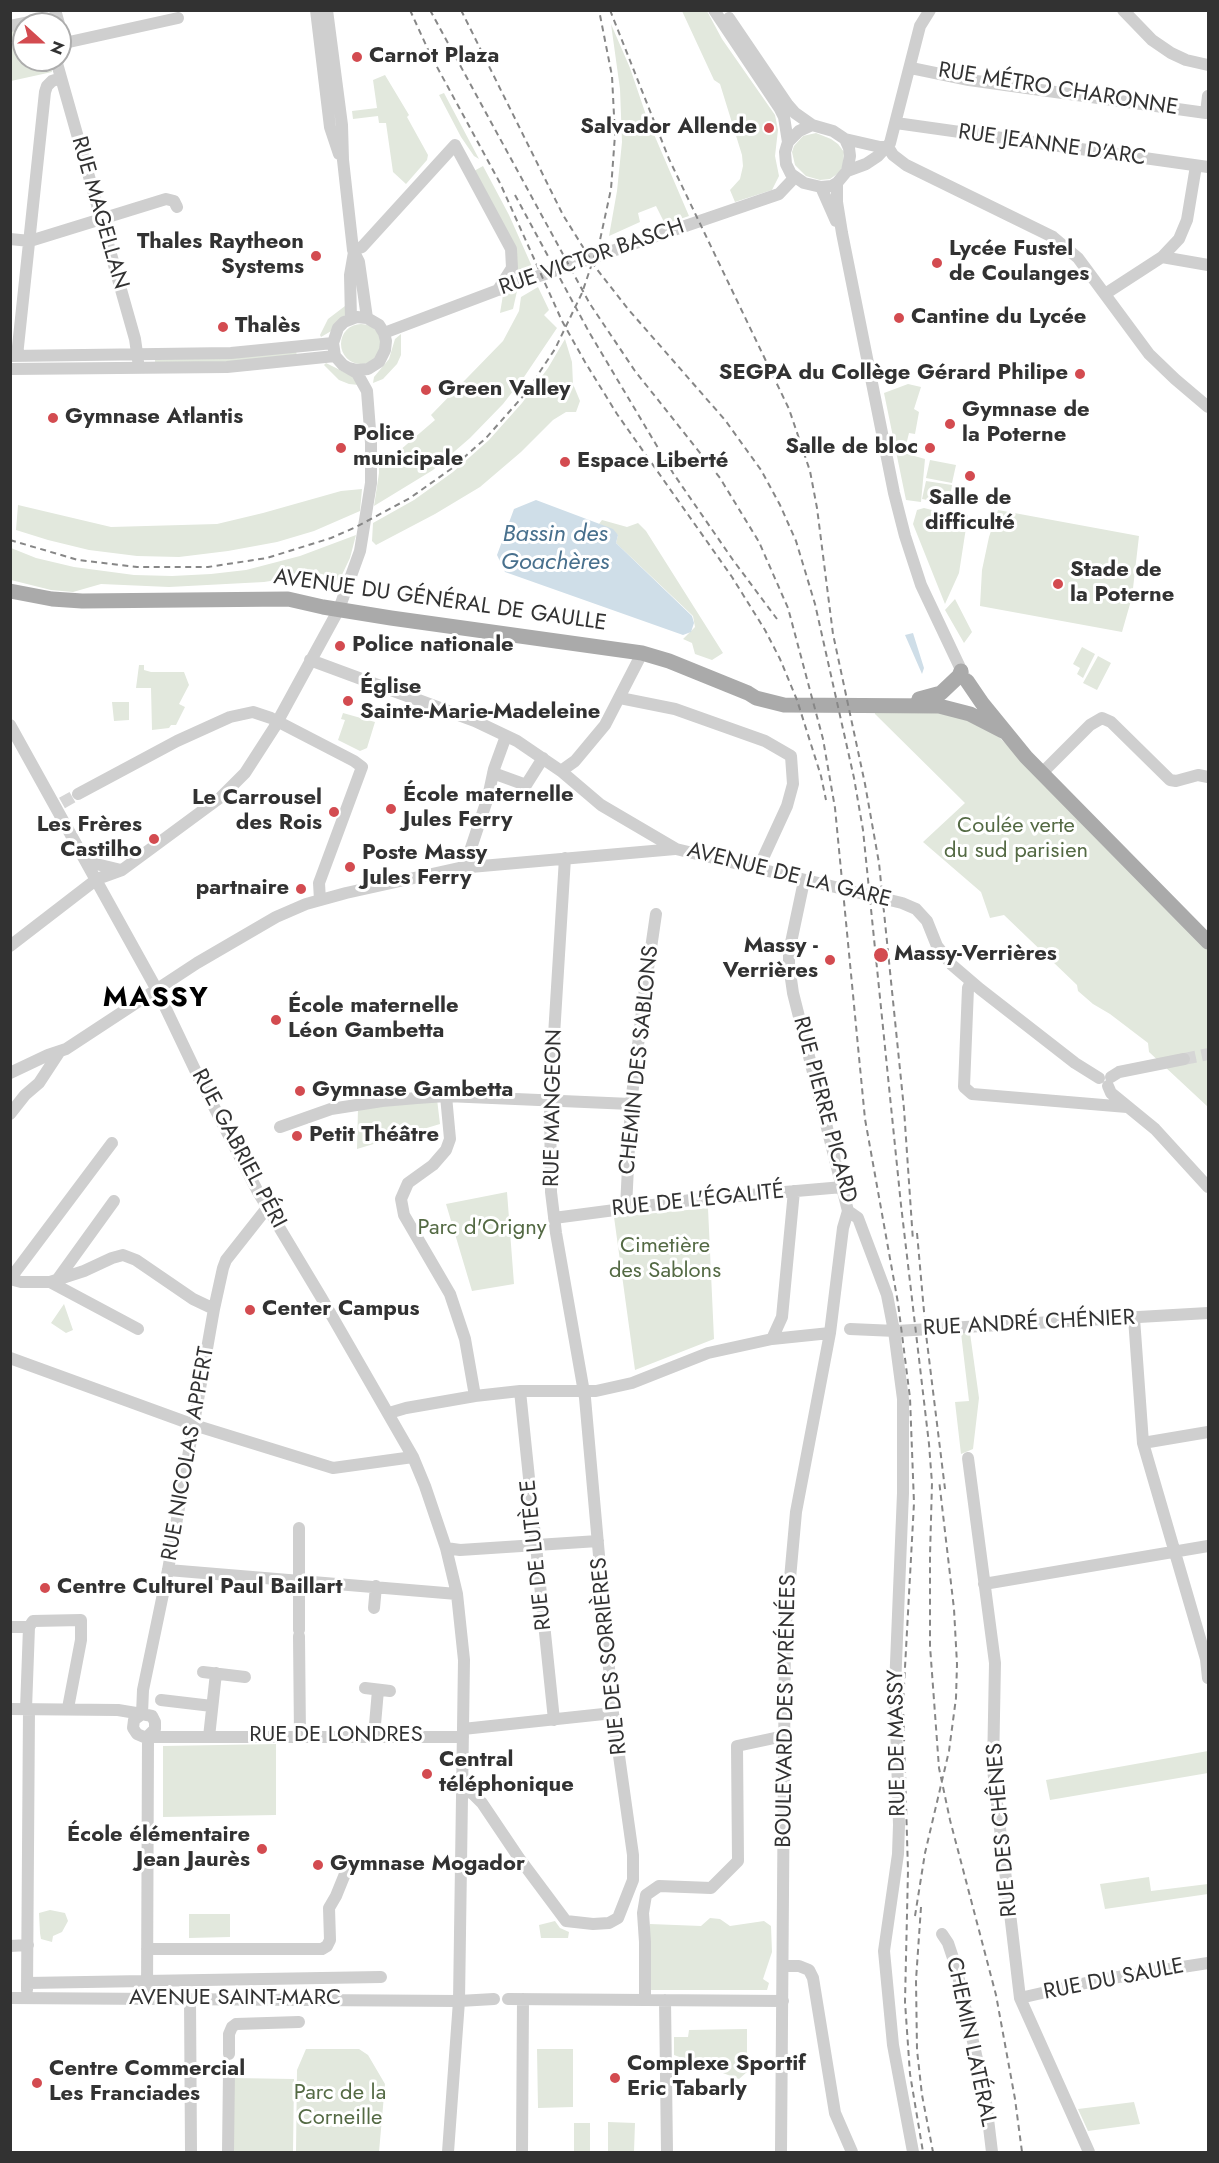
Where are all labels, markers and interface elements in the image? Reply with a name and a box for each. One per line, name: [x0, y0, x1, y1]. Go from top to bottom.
north arrow: [12, 12, 72, 72]
text: N: [44, 38, 70, 58]
place label: Carnot Plaza: [369, 44, 499, 70]
marker: Carnot Plaza: [350, 50, 364, 64]
street label: RUE MÉTRO CHARONNE: [936, 58, 1180, 122]
place label: Salvador Allende: [580, 115, 757, 141]
street label: RUE JEANNE D'ARC: [956, 120, 1148, 172]
marker: Salvador Allende: [762, 121, 776, 135]
street label: RUE MAGELLAN: [65, 134, 133, 292]
street label: RUE VICTOR BASCH: [496, 214, 688, 302]
place label: Thales Raytheon Systems: [137, 230, 304, 282]
place label: Lycée Fustel de Coulanges: [949, 237, 1089, 288]
marker: Thales Raytheon Systems: [309, 249, 323, 263]
marker: Lycée Fustel de Coulanges: [930, 256, 944, 270]
place label: Cantine du Lycée: [911, 305, 1086, 331]
marker: Cantine du Lycée: [892, 311, 906, 325]
place label: Thalès: [235, 314, 300, 340]
marker: Thalès: [216, 320, 230, 334]
place label: SEGPA du Collège Gérard Philipe: [719, 361, 1068, 387]
marker: SEGPA du Collège Gérard Philipe: [1073, 367, 1087, 381]
place label: Green Valley: [438, 377, 571, 403]
marker: Green Valley: [419, 383, 433, 397]
place label: Gymnase de la Poterne: [962, 398, 1090, 450]
place label: Gymnase Atlantis: [65, 405, 243, 431]
marker: Gymnase Atlantis: [46, 411, 60, 425]
marker: Gymnase de la Poterne: [943, 417, 957, 431]
place label: Police municipale: [353, 422, 463, 474]
place label: Salle de bloc: [785, 435, 918, 461]
marker: Police municipale: [334, 441, 348, 455]
marker: Salle de bloc: [923, 441, 937, 455]
place label: Espace Liberté: [577, 449, 728, 475]
marker: Espace Liberté: [558, 455, 572, 469]
marker: Salle de difficulté: [963, 469, 977, 483]
place label: Salle de difficulté: [925, 486, 1015, 538]
water label: Bassin des Goachères: [501, 521, 609, 577]
place label: Stade de la Poterne: [1070, 558, 1174, 610]
street label: AVENUE DU GÉNÉRAL DE GAULLE: [272, 565, 608, 637]
marker: Stade de la Poterne: [1051, 577, 1065, 591]
place label: Police nationale: [352, 633, 514, 659]
marker: Police nationale: [333, 639, 347, 653]
place label: Église Sainte-Marie-Madeleine: [360, 675, 600, 726]
marker: Église Sainte-Marie-Madeleine: [341, 694, 355, 708]
place label: École maternelle Jules Ferry: [403, 783, 574, 834]
place label: Le Carrousel des Rois: [192, 786, 322, 837]
marker: École maternelle Jules Ferry: [384, 802, 398, 816]
marker: Le Carrousel des Rois: [327, 805, 341, 819]
place label: Les Frères Castilho: [37, 813, 142, 864]
park label: Coulée verte du sud parisien: [944, 814, 1088, 866]
marker: Les Frères Castilho: [147, 832, 161, 846]
street label: AVENUE DE LA GARE: [684, 838, 894, 914]
place label: Poste Massy Jules Ferry: [362, 841, 487, 892]
marker: Poste Massy Jules Ferry: [343, 860, 357, 874]
place label: partnaire: [196, 876, 289, 902]
marker: partnaire: [294, 882, 308, 896]
place label: Massy - Verrières: [723, 934, 818, 986]
place label: Massy-Verrières: [894, 942, 1057, 968]
street label: CHEMIN DES SABLONS: [615, 944, 665, 1176]
marker: Massy-Verrières: [872, 946, 890, 964]
marker: Massy - Verrières: [823, 953, 837, 967]
district label: MASSY: [103, 982, 209, 1016]
place label: École maternelle Léon Gambetta: [288, 994, 459, 1046]
marker: École maternelle Léon Gambetta: [269, 1013, 283, 1027]
street label: RUE PIERRE PICARD: [786, 1014, 862, 1206]
street label: RUE MANGEON: [539, 1029, 569, 1187]
street label: RUE GABRIEL PÉRI: [185, 1065, 291, 1233]
place label: Gymnase Gambetta: [312, 1078, 513, 1104]
marker: Gymnase Gambetta: [293, 1084, 307, 1098]
place label: Petit Théâtre: [309, 1123, 439, 1149]
marker: Petit Théâtre: [290, 1129, 304, 1143]
street label: RUE DE L'ÉGALITÉ: [610, 1179, 786, 1223]
park label: Parc d'Origny: [418, 1216, 546, 1242]
park label: Cimetière des Sablons: [609, 1234, 721, 1286]
place label: Center Campus: [262, 1297, 419, 1323]
marker: Center Campus: [243, 1303, 257, 1317]
street label: RUE ANDRÉ CHÉNIER: [922, 1305, 1136, 1343]
street label: RUE NICOLAS APPERT: [157, 1345, 221, 1563]
street label: RUE DE LUTÈCE: [516, 1478, 558, 1632]
street label: RUE DES SORRIÈRES: [586, 1556, 634, 1756]
street label: BOULEVARD DES PYRÉNÉES: [771, 1574, 803, 1848]
place label: Centre Culturel Paul Baillart: [57, 1575, 343, 1601]
marker: Centre Culturel Paul Baillart: [38, 1581, 52, 1595]
street label: RUE DE MASSY: [884, 1669, 912, 1817]
street label: RUE DE LONDRES: [249, 1723, 423, 1749]
street label: RUE DES CHÊNES: [982, 1742, 1024, 1918]
place label: Central téléphonique: [439, 1748, 574, 1800]
marker: Central téléphonique: [420, 1767, 434, 1781]
place label: École élémentaire Jean Jaurès: [67, 1823, 250, 1874]
marker: École élémentaire Jean Jaurès: [255, 1842, 269, 1856]
place label: Gymnase Mogador: [330, 1852, 525, 1878]
marker: Gymnase Mogador: [311, 1858, 325, 1872]
street label: RUE DU SAULE: [1042, 1953, 1186, 2007]
street label: CHEMIN LATÉRAL: [939, 1955, 1001, 2129]
street label: AVENUE SAINT-MARC: [129, 1986, 341, 2012]
place label: Complexe Sportif Eric Tabarly: [627, 2052, 806, 2104]
place label: Centre Commercial Les Franciades: [49, 2057, 245, 2108]
marker: Complexe Sportif Eric Tabarly: [608, 2071, 622, 2085]
marker: Centre Commercial Les Franciades: [30, 2076, 44, 2090]
park label: Parc de la Corneille: [294, 2081, 386, 2132]

